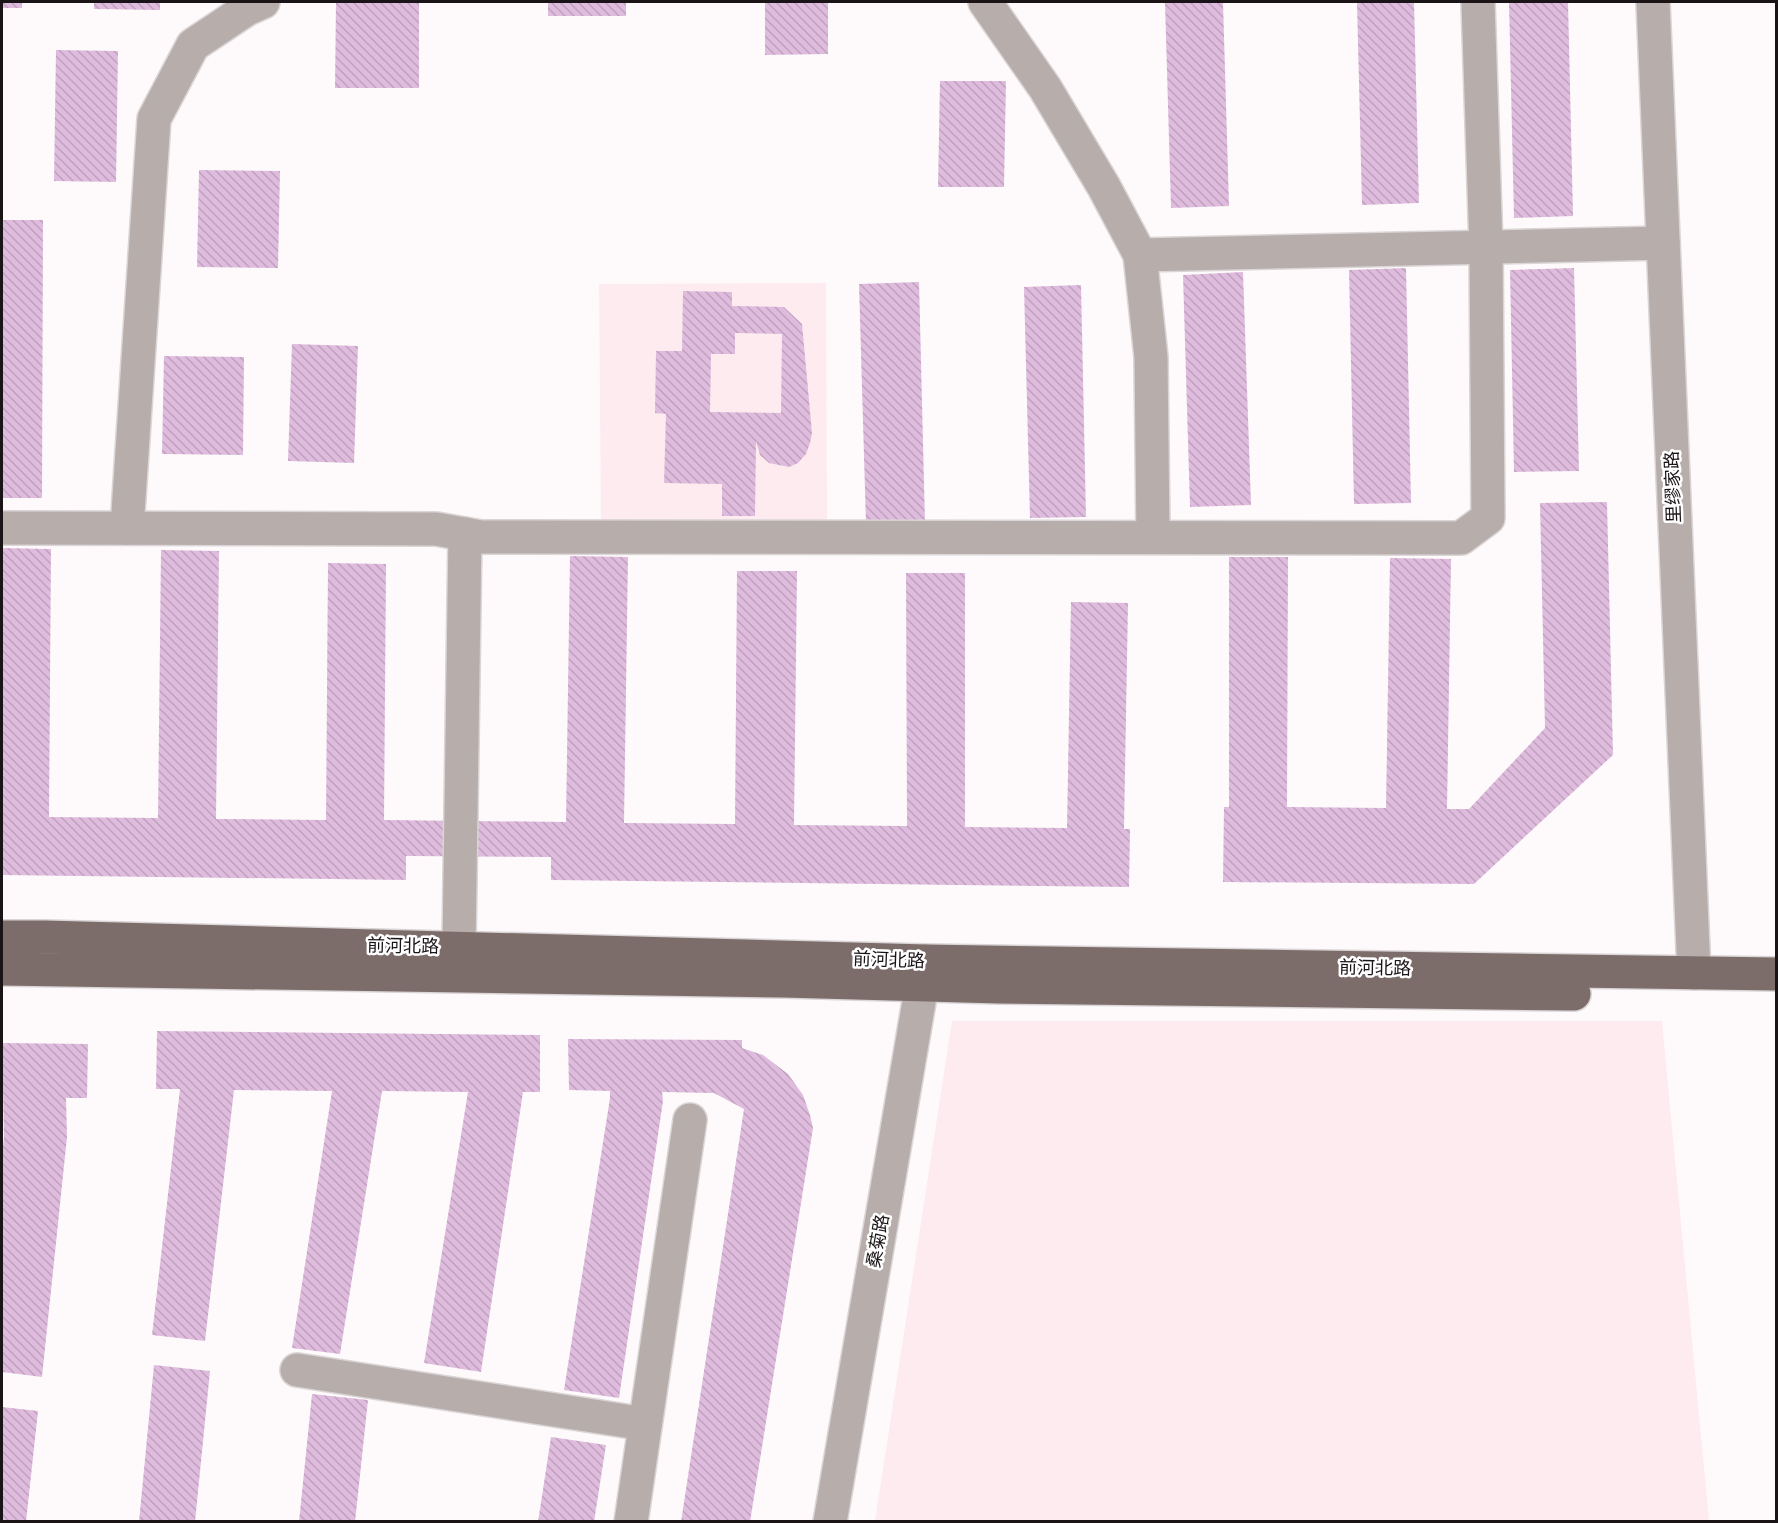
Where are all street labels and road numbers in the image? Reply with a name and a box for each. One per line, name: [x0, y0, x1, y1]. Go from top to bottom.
street label: 里缪家路: [1660, 451, 1685, 523]
street label: 前河北路: [367, 933, 439, 958]
street label: 前河北路: [853, 947, 925, 972]
street label: 前河北路: [1339, 955, 1411, 980]
street label: 桑菊路: [861, 1212, 894, 1269]

